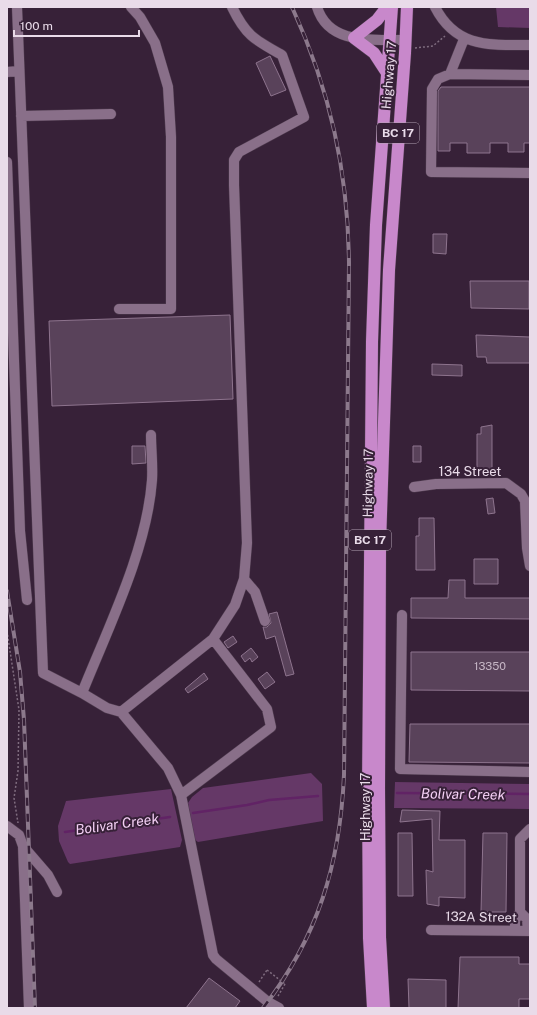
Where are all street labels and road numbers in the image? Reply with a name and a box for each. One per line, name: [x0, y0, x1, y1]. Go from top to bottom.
street label: Highway 17: [379, 40, 399, 110]
road number: BC 17: [377, 123, 419, 143]
street label: Highway 17: [360, 448, 376, 517]
street label: 134 Street: [439, 464, 501, 479]
road number: BC 17: [349, 530, 391, 550]
street label: Highway 17: [358, 772, 373, 841]
street label: 132A Street: [445, 909, 517, 925]

